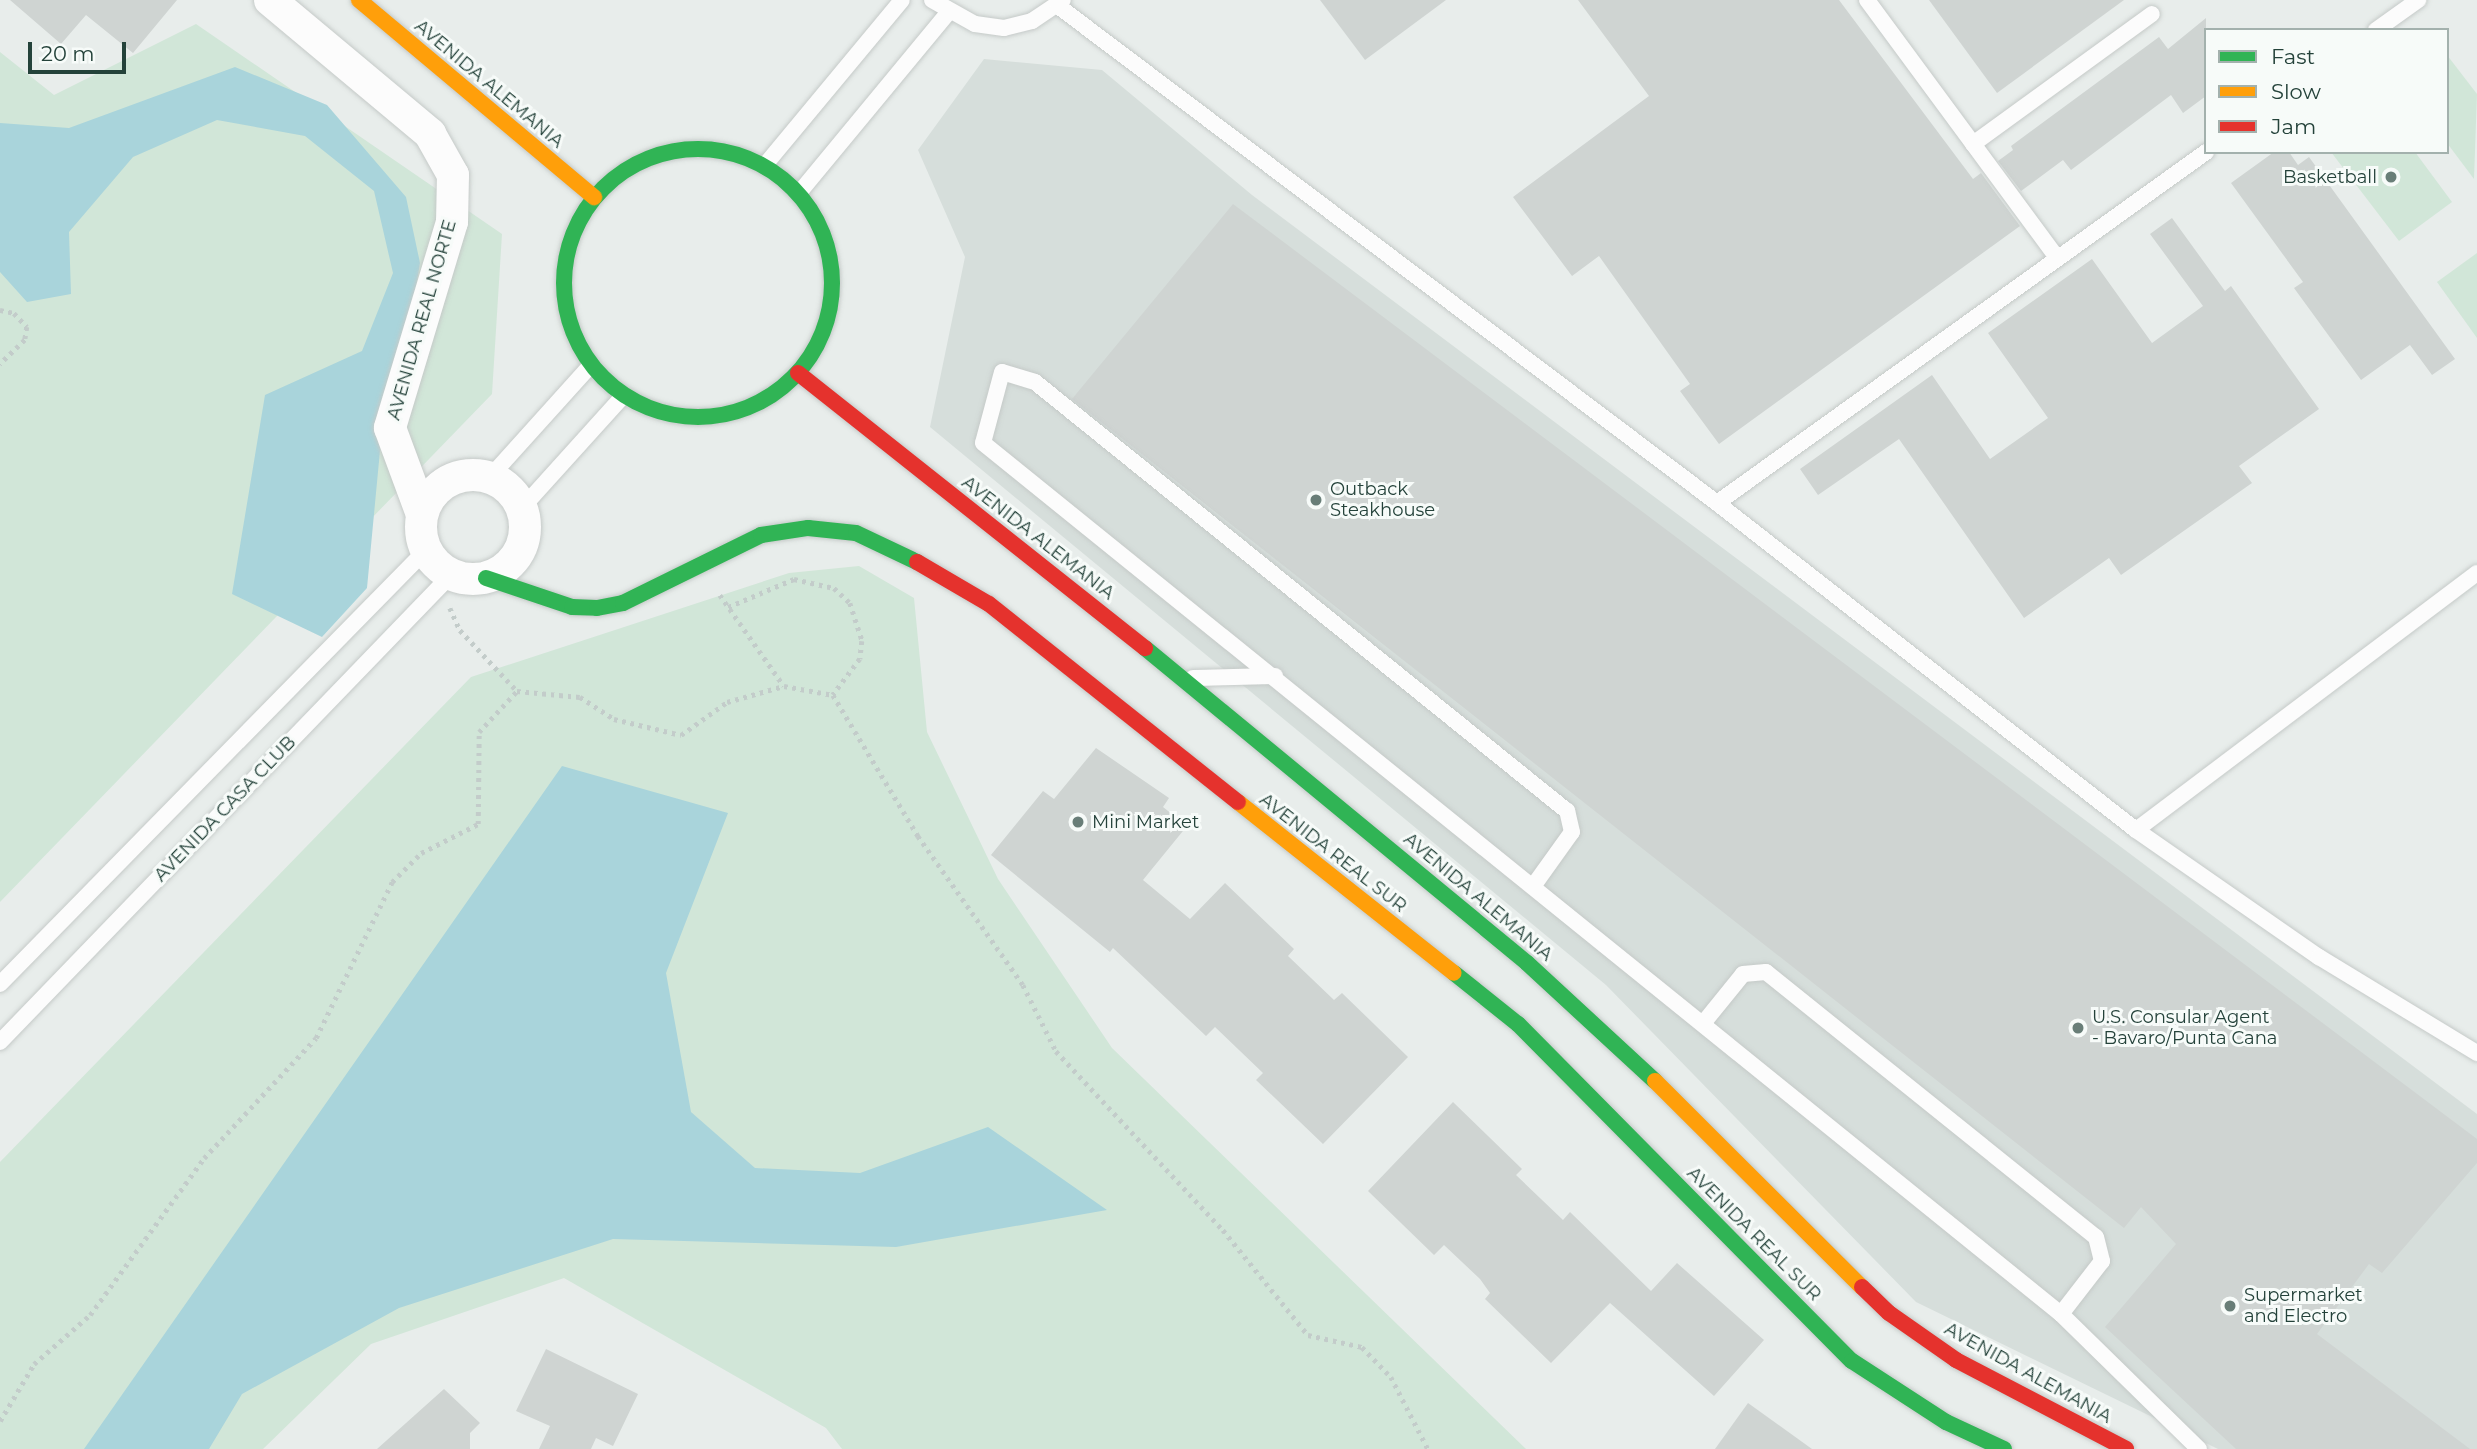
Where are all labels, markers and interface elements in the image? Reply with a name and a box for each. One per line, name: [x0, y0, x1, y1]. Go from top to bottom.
street label: AVENIDA ALEMANIA: [410, 15, 568, 153]
scale bar: [32, 28, 130, 72]
legend: [2204, 28, 2449, 154]
text: 20 m: [41, 41, 95, 66]
text: Fast: [2271, 44, 2315, 69]
text: Slow: [2271, 79, 2321, 104]
text: Jam: [2271, 114, 2316, 139]
place label: Basketball: [2283, 166, 2377, 188]
marker: Basketball: [2383, 169, 2399, 185]
street label: AVENIDA REAL NORTE: [383, 217, 461, 423]
street label: AVENIDA ALEMANIA: [957, 472, 1119, 604]
place label: Outback Steakhouse: [1330, 479, 1435, 522]
marker: Outback Steakhouse: [1308, 492, 1324, 508]
street label: AVENIDA CASA CLUB: [150, 732, 300, 886]
street label: AVENIDA REAL SUR: [1255, 789, 1411, 917]
place label: Mini Market: [1092, 811, 1199, 833]
marker: Mini Market: [1070, 814, 1086, 830]
street label: AVENIDA ALEMANIA: [1399, 828, 1557, 966]
place label: U.S. Consular Agent - Bavaro/Punta Cana: [2092, 1007, 2277, 1050]
marker: U.S. Consular Agent - Bavaro/Punta Cana: [2070, 1020, 2086, 1036]
street label: AVENIDA REAL SUR: [1683, 1163, 1825, 1305]
place label: Supermarket and Electro: [2244, 1285, 2363, 1328]
marker: Supermarket and Electro: [2222, 1298, 2238, 1314]
street label: AVENIDA ALEMANIA: [1941, 1318, 2115, 1428]

